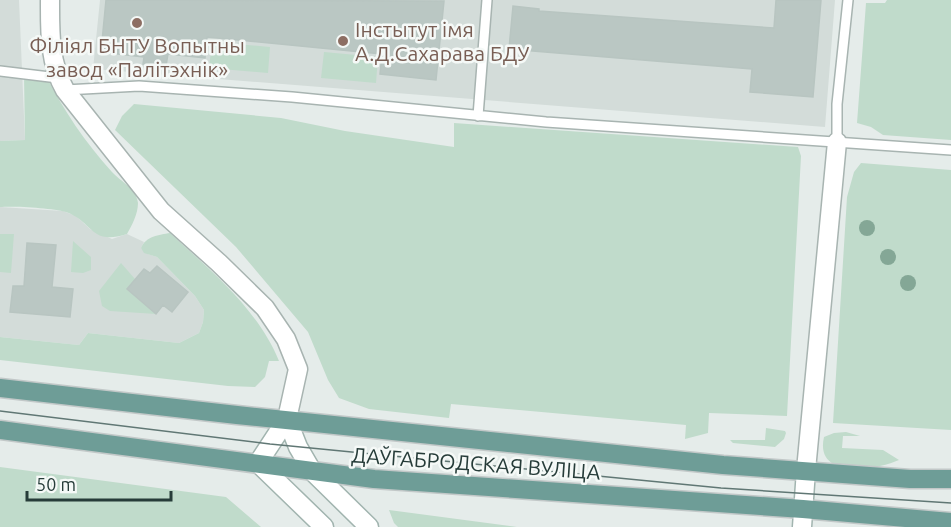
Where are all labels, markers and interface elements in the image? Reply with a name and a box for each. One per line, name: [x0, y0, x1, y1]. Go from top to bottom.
marker: Філіял БНТУ Вопытны завод «Палітэхнік»: [130, 16, 144, 30]
place label: Інстытут імя А.Д.Сахарава БДУ: [355, 17, 529, 65]
place label: Філіял БНТУ Вопытны завод «Палітэхнік»: [29, 33, 245, 81]
marker: Інстытут імя А.Д.Сахарава БДУ: [336, 34, 350, 48]
street label: ДАЎГАБРОДСКАЯ ВУЛІЦА: [351, 442, 602, 484]
scale bar: [27, 464, 171, 502]
text: 50 m: [36, 474, 76, 494]

